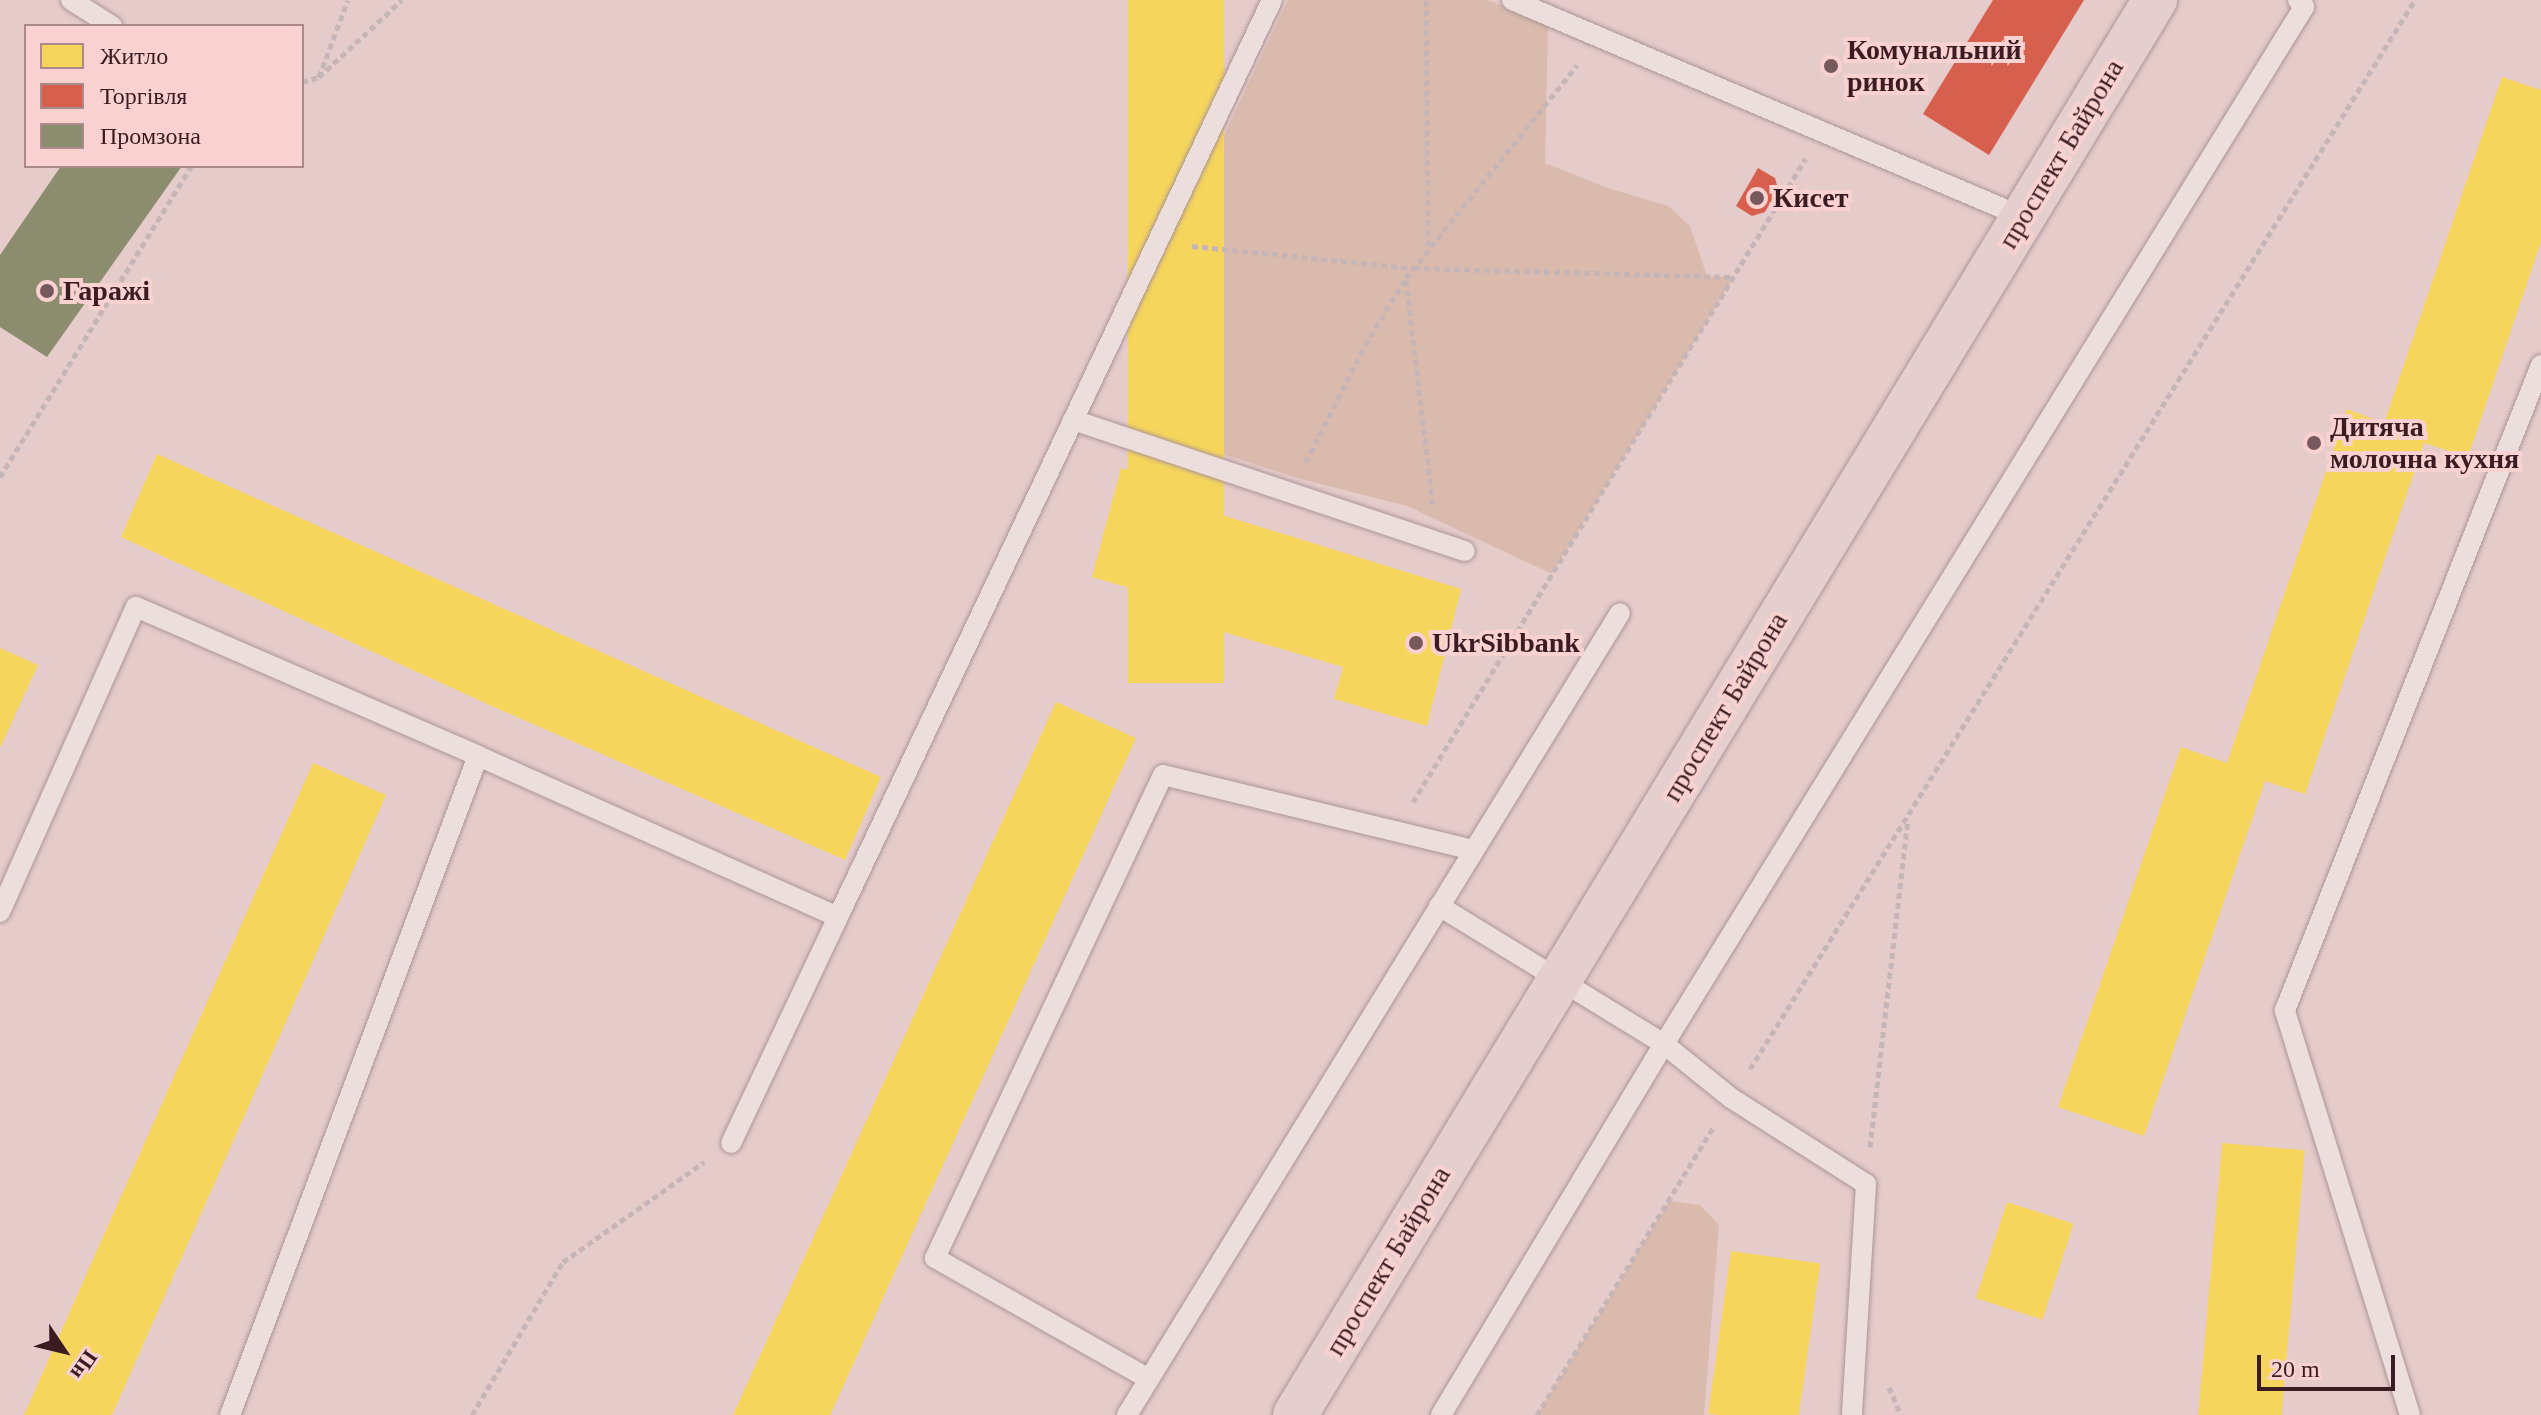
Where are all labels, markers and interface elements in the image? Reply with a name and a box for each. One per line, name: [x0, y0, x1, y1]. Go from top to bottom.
legend: [24, 24, 304, 168]
place label: Комунальний ринок: [1847, 33, 2022, 99]
text: Житло: [100, 43, 168, 69]
street label: проспект Байрона: [1991, 53, 2131, 255]
marker: Комунальний ринок: [1822, 57, 1840, 75]
text: Торгівля: [100, 83, 187, 109]
text: Промзона: [100, 123, 201, 149]
place label: Кисет: [1773, 181, 1848, 215]
marker: Кисет: [1748, 189, 1766, 207]
place label: Гаражі: [63, 274, 150, 308]
marker: Гаражі: [38, 282, 56, 300]
place label: Дитяча молочна кухня: [2330, 410, 2519, 476]
marker: Дитяча молочна кухня: [2305, 434, 2323, 452]
street label: проспект Байрона: [1655, 606, 1795, 808]
place label: UkrSibbank: [1432, 626, 1580, 660]
marker: UkrSibbank: [1407, 634, 1425, 652]
street label: проспект Байрона: [1318, 1160, 1458, 1362]
north arrow: [24, 1311, 104, 1391]
scale bar: [2261, 1339, 2399, 1389]
text: Пн: [65, 1346, 103, 1384]
text: 20 m: [2271, 1356, 2320, 1382]

